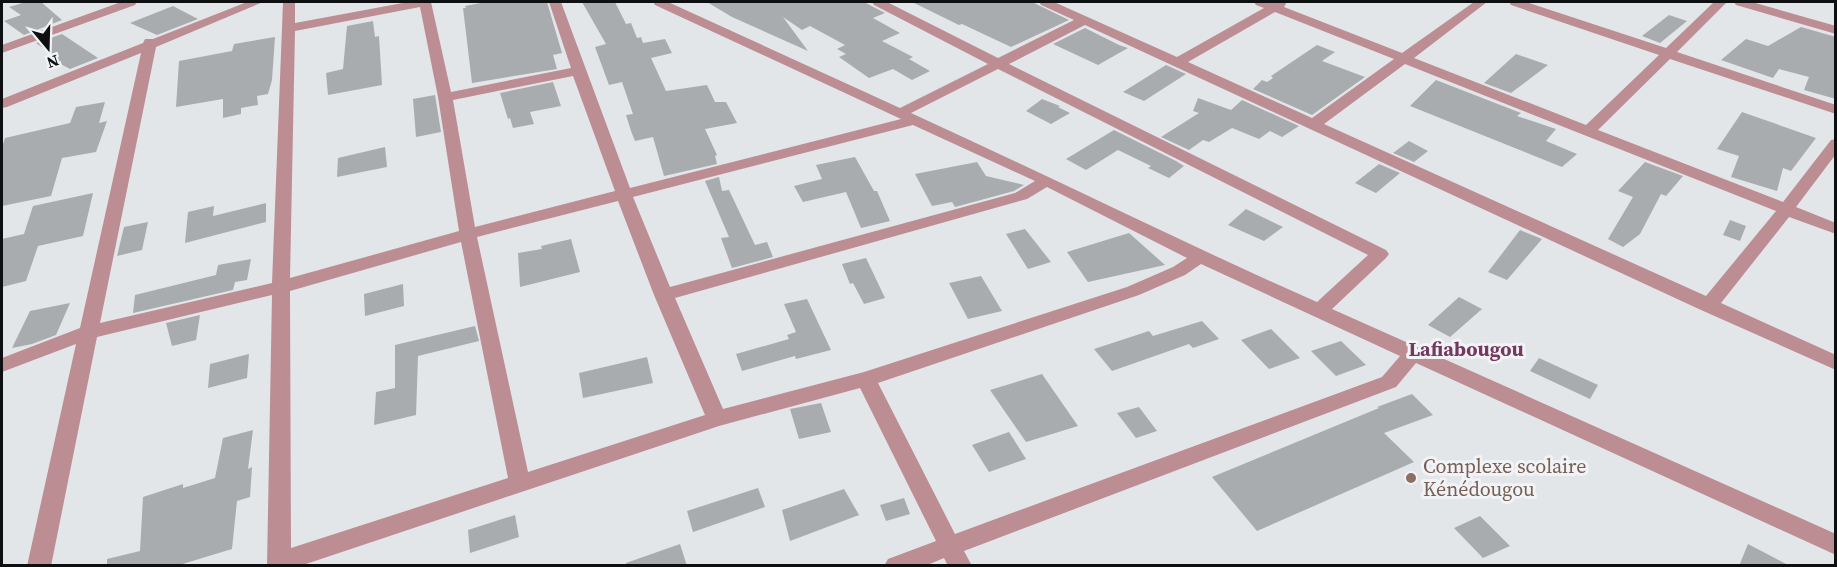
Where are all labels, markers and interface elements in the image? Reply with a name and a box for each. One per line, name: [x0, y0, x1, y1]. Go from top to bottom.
north arrow: [18, 18, 78, 78]
text: N: [43, 50, 62, 75]
district label: Lafiabougou: [1408, 335, 1524, 363]
place label: Complexe scolaire Kénédougou: [1423, 452, 1587, 503]
marker: Complexe scolaire Kénédougou: [1404, 471, 1418, 485]

